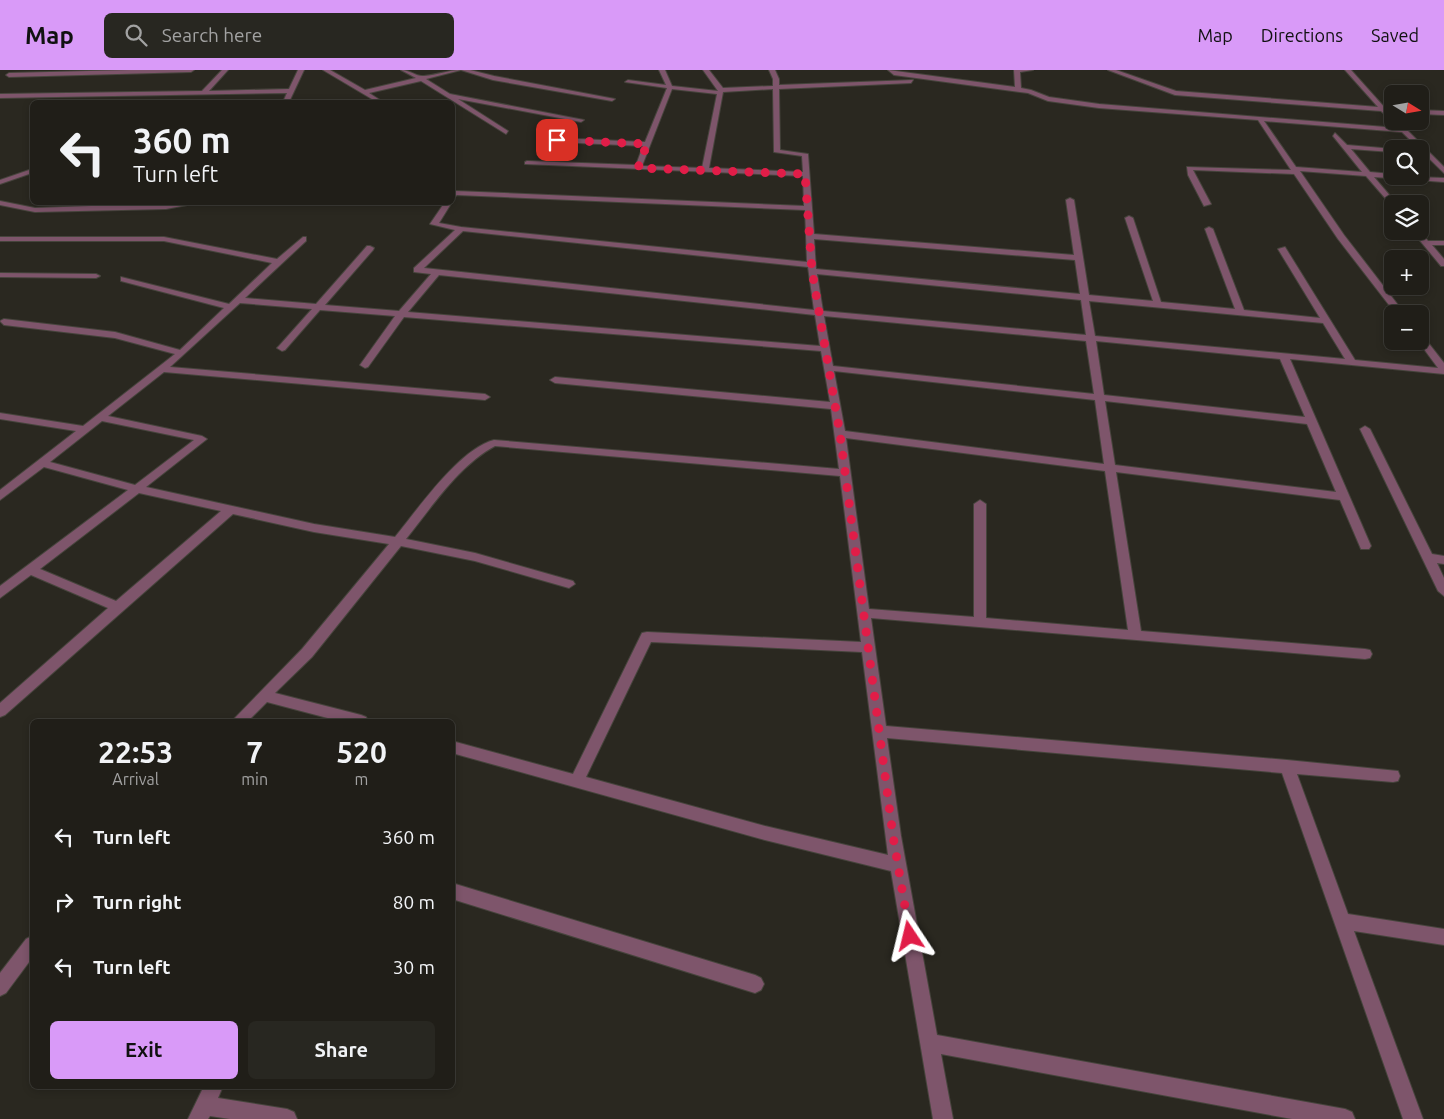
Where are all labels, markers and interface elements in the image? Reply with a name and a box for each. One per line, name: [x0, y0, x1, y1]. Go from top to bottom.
search box: [104, 13, 454, 58]
icon: search: [122, 21, 150, 49]
text: Map: [25, 22, 74, 49]
text: Search here: [162, 24, 262, 46]
text: Map: [1197, 25, 1233, 45]
text: Directions: [1261, 25, 1343, 45]
text: Saved: [1371, 25, 1419, 45]
north arrow: [1384, 85, 1429, 130]
map controls: [1384, 85, 1429, 350]
pin: [536, 119, 578, 161]
icon: left: [50, 120, 115, 185]
text: 360 m: [133, 120, 231, 160]
icon: arrive: [543, 126, 571, 154]
button: search: [1384, 140, 1429, 185]
text: Turn left: [133, 161, 218, 186]
button: layers: [1384, 195, 1429, 240]
button: +: [1384, 250, 1429, 295]
button: −: [1384, 305, 1429, 350]
text: 22:53: [98, 735, 173, 769]
text: 7: [246, 735, 263, 769]
text: 520: [336, 735, 387, 769]
text: Arrival: [112, 770, 159, 788]
text: min: [241, 770, 268, 788]
text: m: [355, 770, 368, 788]
icon: left: [50, 823, 78, 851]
text: Turn left: [93, 826, 171, 848]
text: 360 m: [382, 826, 435, 848]
icon: right: [50, 888, 78, 916]
text: Turn right: [93, 891, 181, 913]
text: 80 m: [393, 891, 435, 913]
position arrow: [883, 909, 935, 961]
icon: left: [50, 953, 78, 981]
text: Turn left: [93, 956, 171, 978]
text: 30 m: [393, 956, 435, 978]
button: Exit: [50, 1021, 238, 1079]
button: Share: [248, 1021, 435, 1079]

